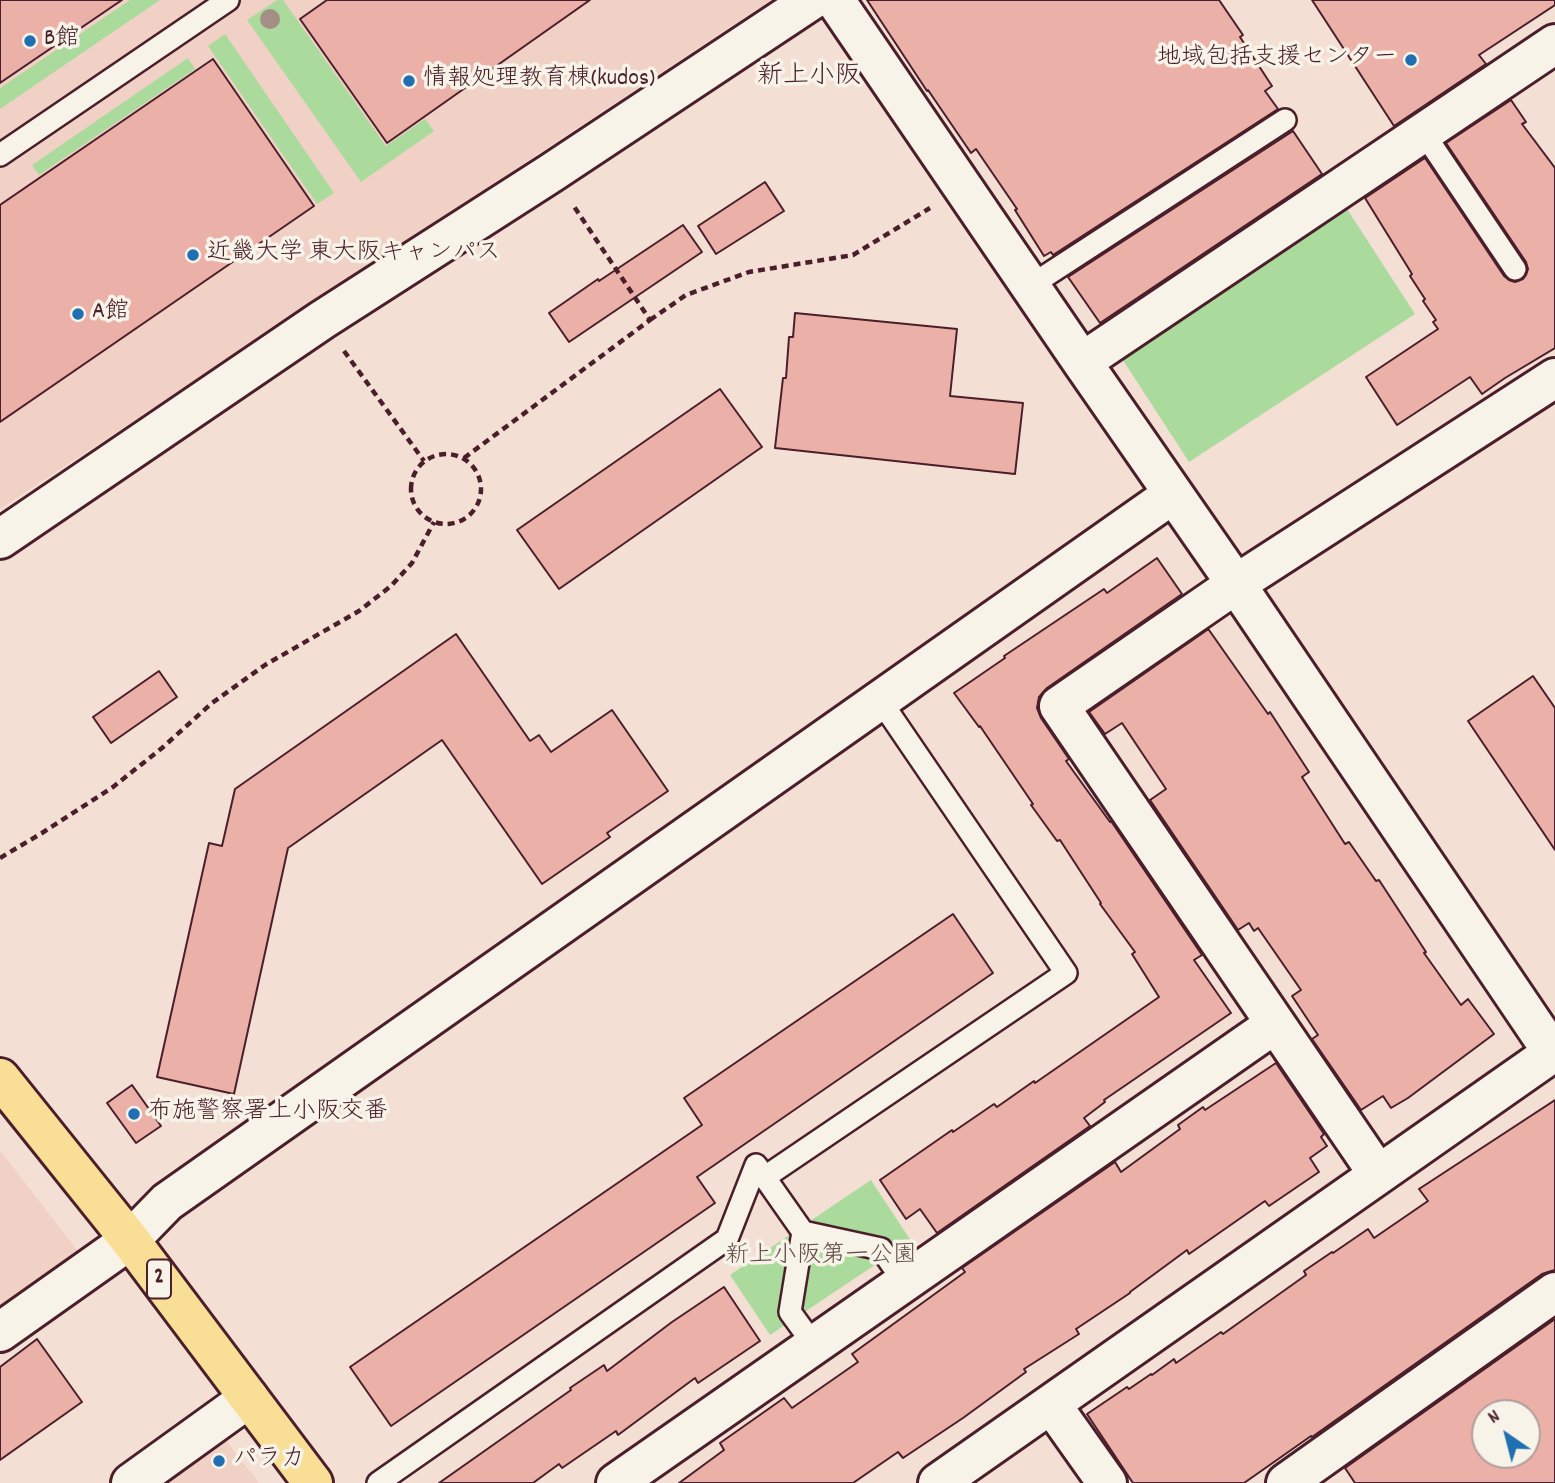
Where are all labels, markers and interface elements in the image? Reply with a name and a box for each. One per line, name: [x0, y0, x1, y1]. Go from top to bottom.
place label: B館: [44, 27, 79, 55]
marker: B館: [22, 33, 38, 49]
place label: 地域包括支援センター: [1157, 46, 1397, 74]
marker: 地域包括支援センター: [1403, 52, 1419, 68]
district label: 新上小阪: [757, 62, 861, 94]
place label: 情報処理教育棟(kudos): [423, 67, 655, 95]
marker: 情報処理教育棟(kudos): [401, 73, 417, 89]
place label: 近畿大学 東大阪キャンパス: [207, 241, 500, 269]
marker: 近畿大学 東大阪キャンパス: [185, 247, 201, 263]
place label: A館: [92, 300, 129, 328]
marker: A館: [70, 306, 86, 322]
place label: 布施警察署上小阪交番: [148, 1100, 388, 1128]
marker: 布施警察署上小阪交番: [126, 1106, 142, 1122]
park label: 新上小阪第一公園: [725, 1244, 917, 1272]
road number: 2: [147, 1260, 171, 1298]
north arrow: [1471, 1399, 1541, 1469]
text: N: [1483, 1404, 1506, 1432]
place label: パラカ: [233, 1447, 305, 1475]
marker: パラカ: [211, 1453, 227, 1469]

